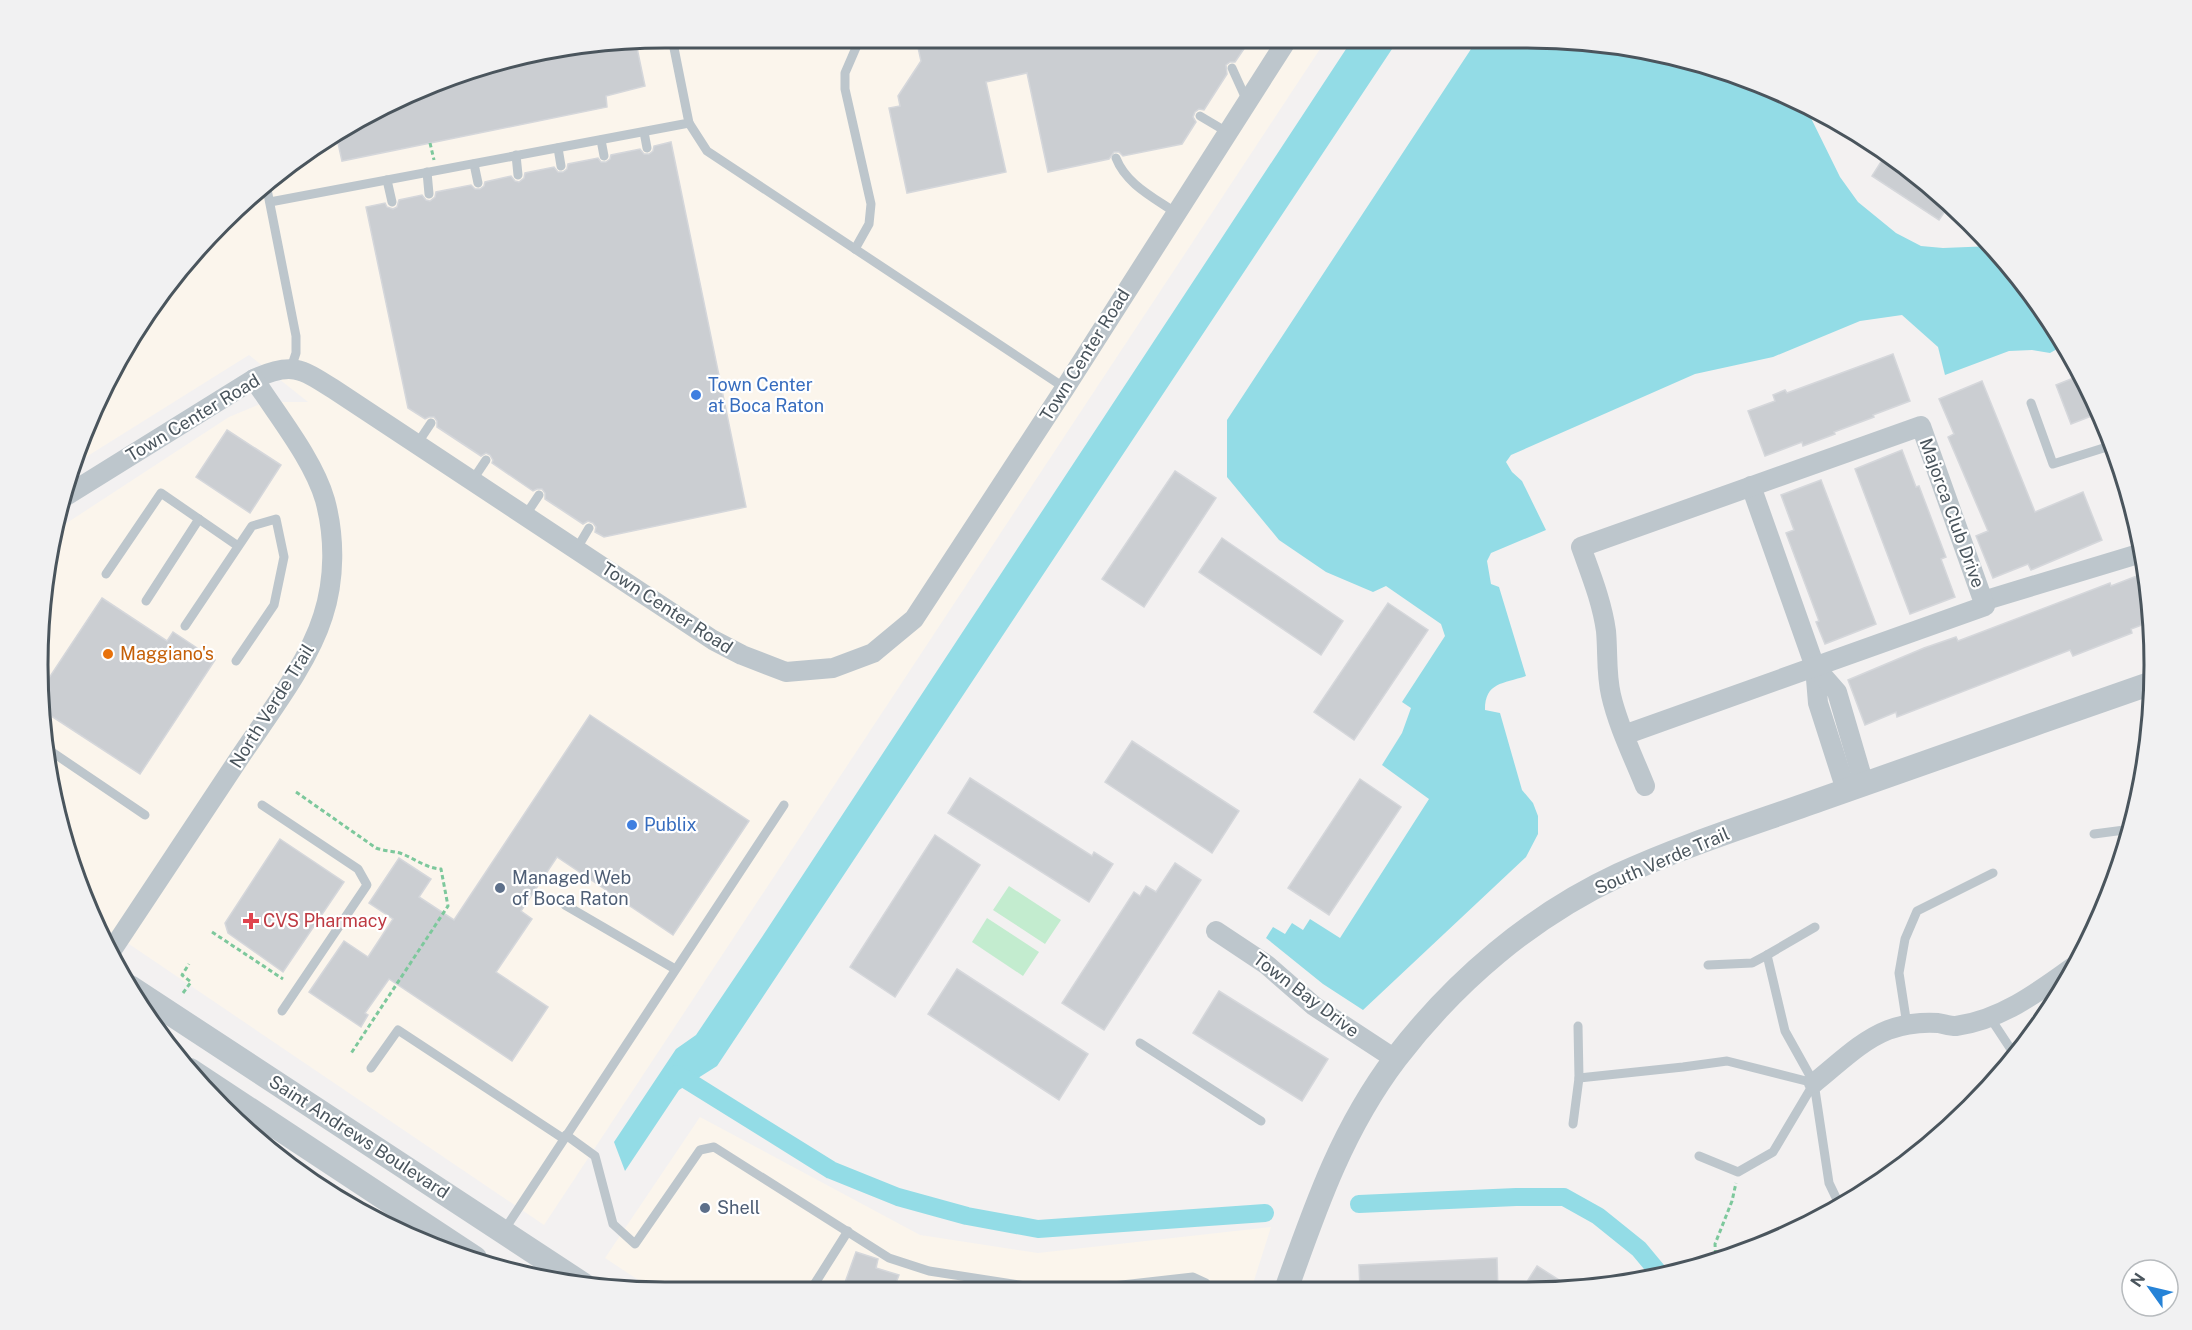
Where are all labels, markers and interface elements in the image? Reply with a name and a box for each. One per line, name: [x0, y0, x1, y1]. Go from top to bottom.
street label: Town Center Road: [1035, 285, 1134, 425]
street label: Town Center Road: [122, 369, 263, 466]
place label: Town Center at Boca Raton: [708, 374, 824, 416]
marker: Town Center at Boca Raton: [689, 388, 703, 402]
street label: Majorca Club Drive: [1916, 435, 1989, 591]
street label: Town Center Road: [598, 557, 737, 658]
street label: North Verde Trail: [225, 640, 318, 772]
place label: Maggiano's: [120, 643, 214, 664]
marker: Maggiano's: [101, 647, 115, 661]
place label: Publix: [644, 814, 697, 835]
marker: Publix: [625, 818, 639, 832]
street label: South Verde Trail: [1591, 823, 1732, 898]
place label: Managed Web of Boca Raton: [512, 867, 631, 909]
marker: Managed Web of Boca Raton: [493, 881, 507, 895]
place label: CVS Pharmacy: [263, 910, 387, 931]
marker: CVS Pharmacy: [244, 914, 258, 928]
street label: Town Bay Drive: [1249, 948, 1363, 1041]
street label: Saint Andrews Boulevard: [265, 1070, 453, 1203]
place label: Shell: [717, 1197, 760, 1218]
marker: Shell: [698, 1201, 712, 1215]
north arrow: [2120, 1258, 2180, 1318]
text: N: [2127, 1269, 2149, 1290]

